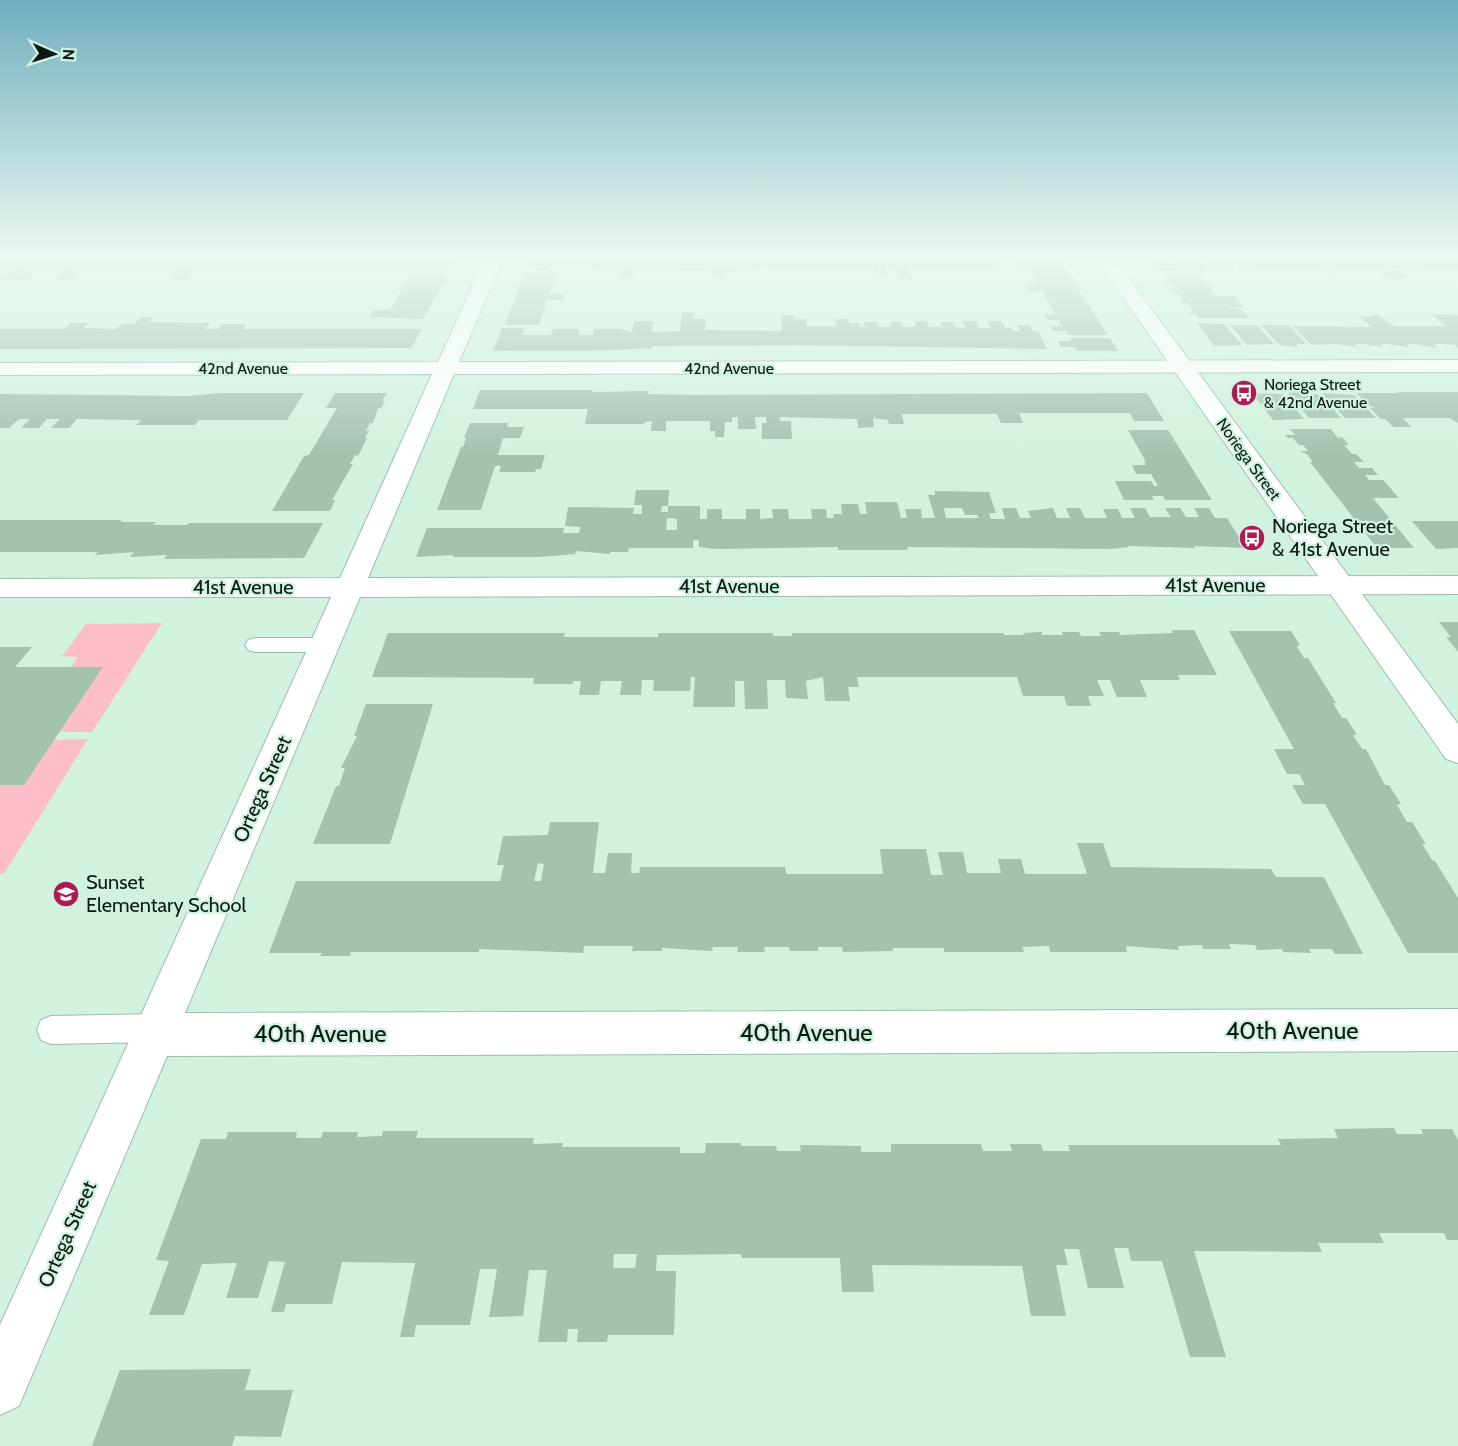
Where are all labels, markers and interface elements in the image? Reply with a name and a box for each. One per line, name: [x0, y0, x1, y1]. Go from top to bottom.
north arrow: [24, 24, 84, 84]
text: N: [59, 49, 78, 61]
street label: 42nd Avenue: [198, 359, 288, 378]
street label: 42nd Avenue: [684, 359, 774, 378]
place label: Noriega Street & 42nd Avenue: [1264, 375, 1367, 412]
bus stop icon: Noriega Street & 42nd Avenue: [1229, 378, 1259, 408]
street label: Noriega Street: [1212, 415, 1285, 505]
place label: Noriega Street & 41st Avenue: [1272, 514, 1393, 561]
bus stop icon: Noriega Street & 41st Avenue: [1237, 523, 1267, 553]
street label: 41st Avenue: [1164, 573, 1266, 597]
street label: 41st Avenue: [678, 574, 780, 598]
street label: 41st Avenue: [192, 575, 294, 599]
street label: Ortega Street: [228, 732, 296, 846]
place label: Sunset Elementary School: [86, 870, 247, 917]
school or university icon: Sunset Elementary School: [51, 879, 81, 909]
street label: 40th Avenue: [1225, 1016, 1359, 1045]
street label: 40th Avenue: [739, 1018, 873, 1047]
street label: 40th Avenue: [253, 1019, 387, 1048]
street label: Ortega Street: [33, 1177, 101, 1291]

